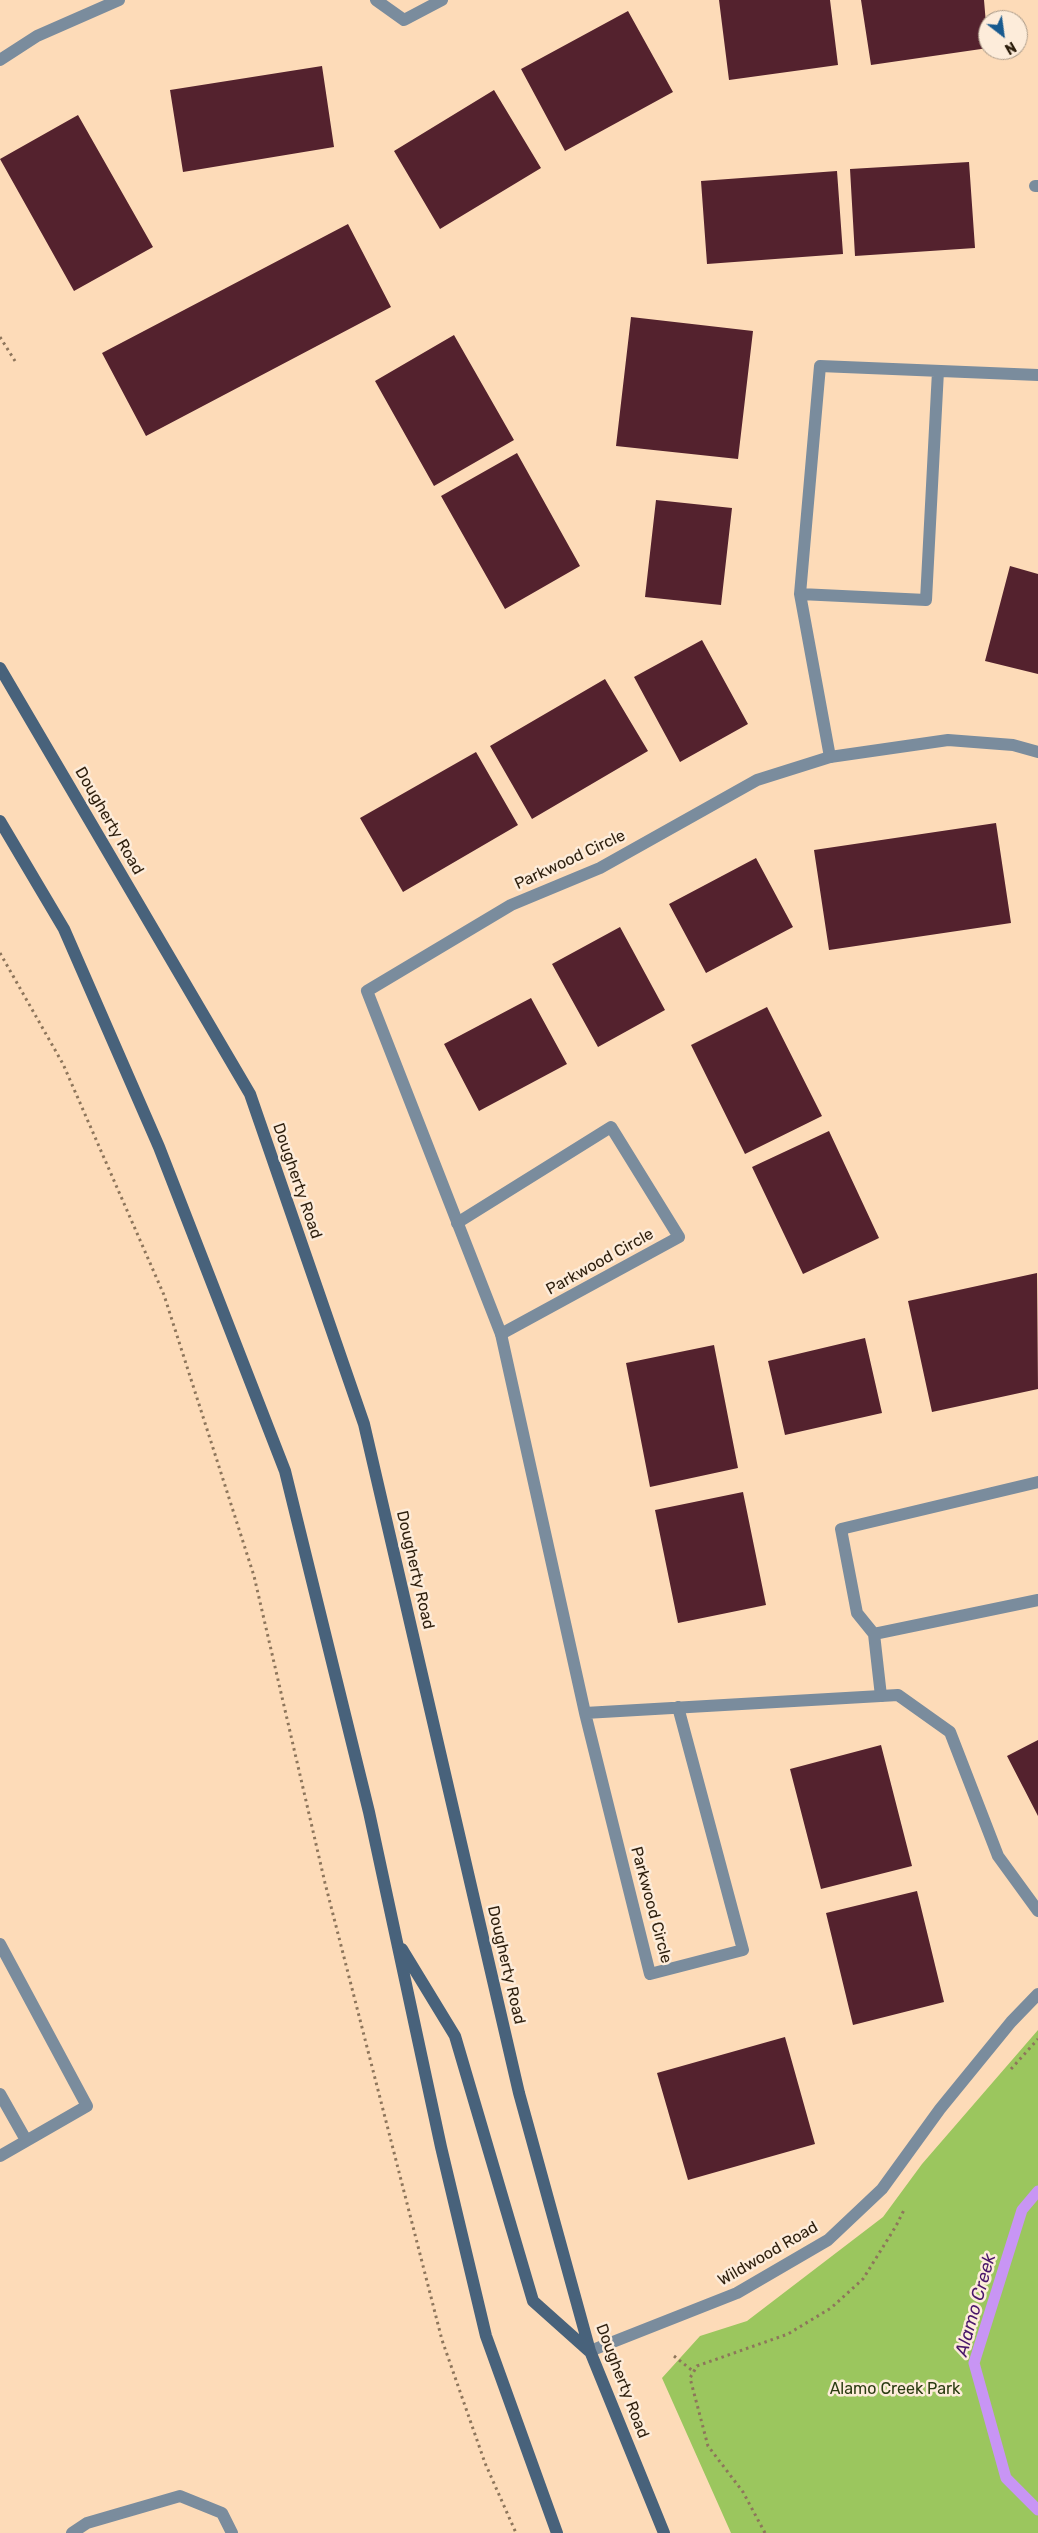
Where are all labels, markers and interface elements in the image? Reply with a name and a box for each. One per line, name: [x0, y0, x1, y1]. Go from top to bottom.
north arrow: [978, 10, 1028, 60]
text: N: [1002, 38, 1019, 57]
street label: Dougherty Road: [70, 764, 148, 878]
street label: Parkwood Circle: [512, 826, 628, 894]
street label: Dougherty Road: [268, 1121, 326, 1241]
street label: Parkwood Circle: [543, 1225, 657, 1299]
street label: Dougherty Road: [392, 1509, 438, 1631]
street label: Parkwood Circle: [626, 1845, 676, 1965]
street label: Dougherty Road: [483, 1904, 529, 2026]
street label: Wildwood Road: [715, 2218, 821, 2290]
water label: Alamo Creek: [951, 2251, 1001, 2359]
street label: Dougherty Road: [591, 2321, 653, 2441]
park label: Alamo Creek Park: [830, 2379, 960, 2399]

